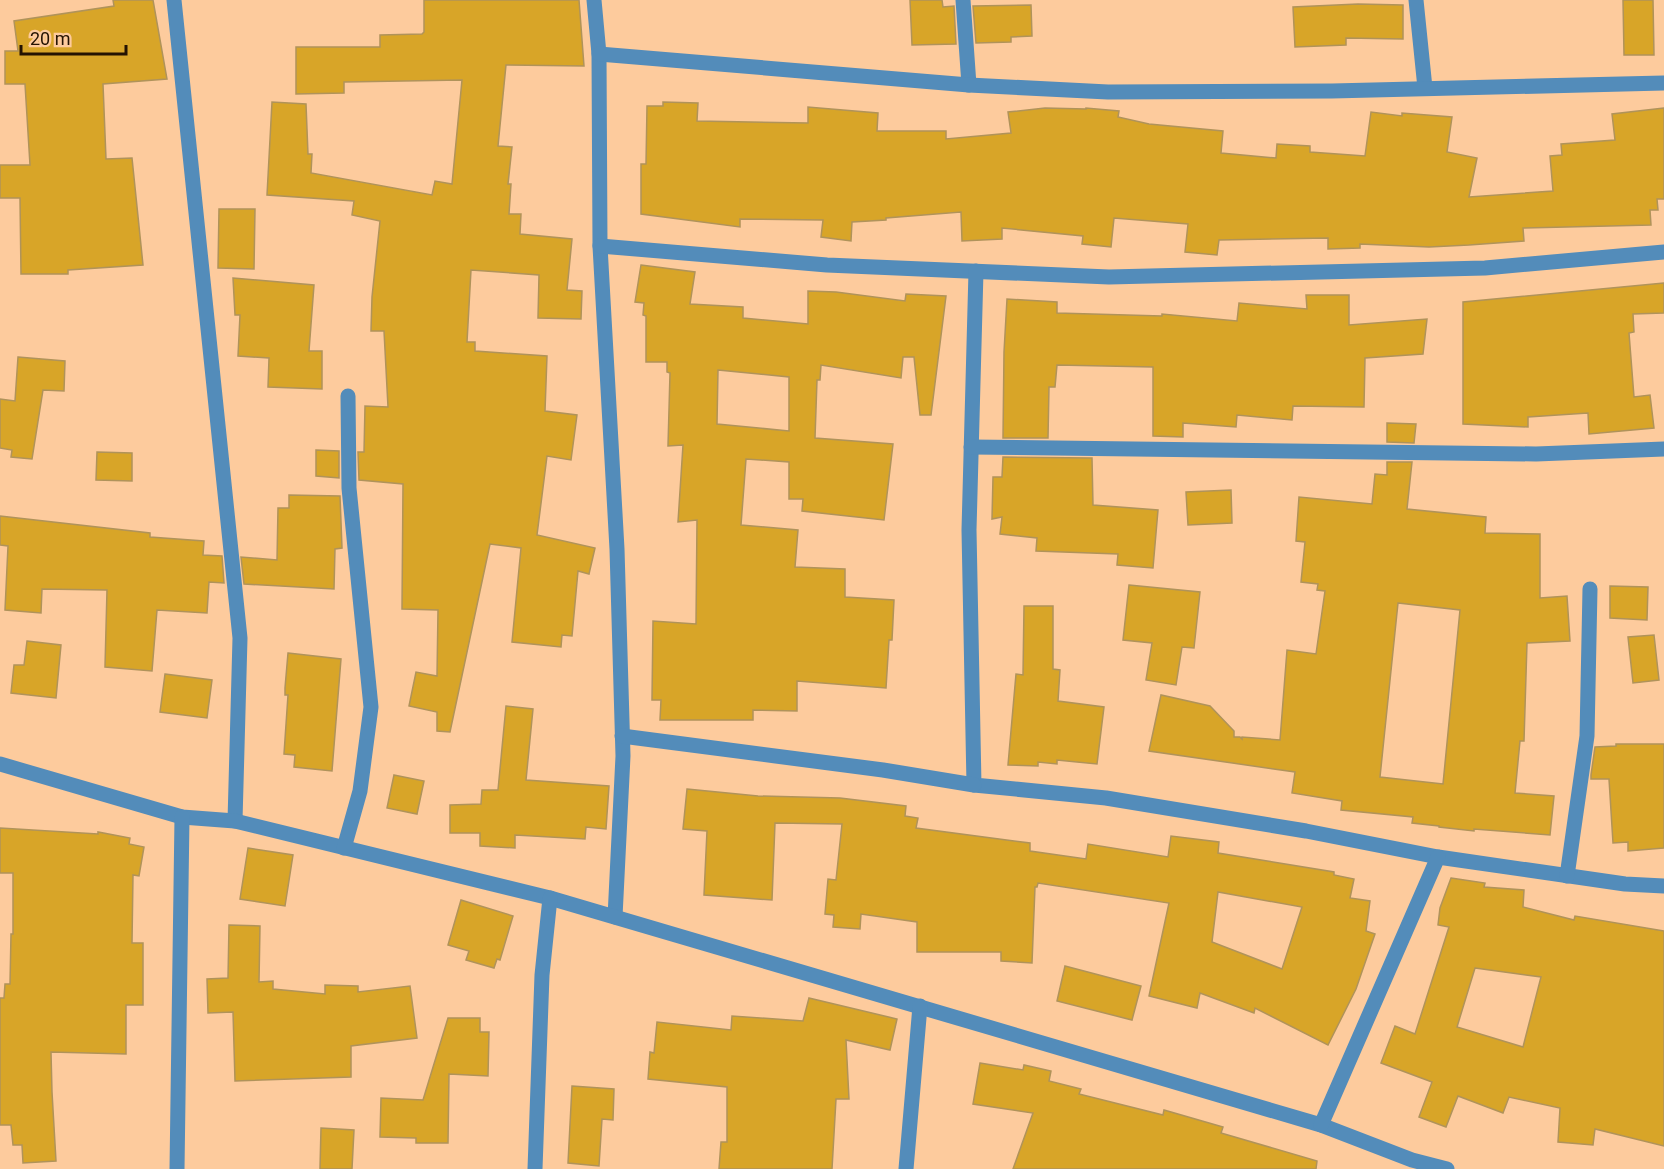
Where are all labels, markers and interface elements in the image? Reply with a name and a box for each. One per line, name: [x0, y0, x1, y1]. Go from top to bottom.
scale bar: [21, 18, 126, 56]
text: 20 m: [30, 28, 70, 49]

